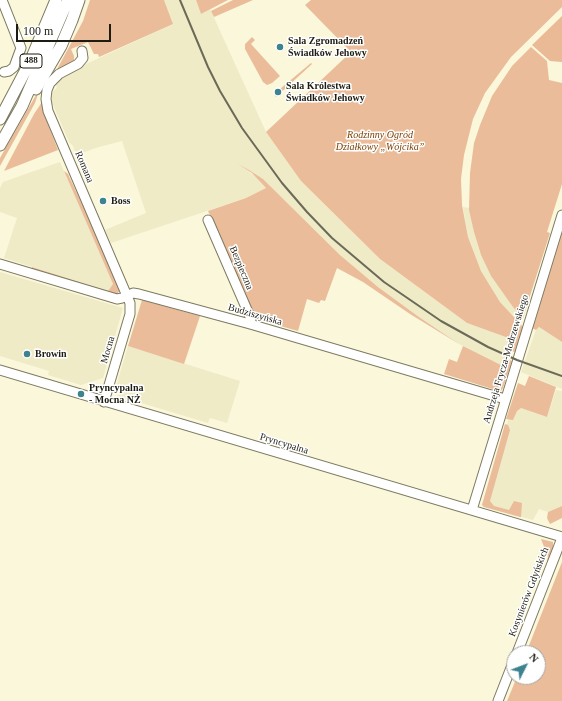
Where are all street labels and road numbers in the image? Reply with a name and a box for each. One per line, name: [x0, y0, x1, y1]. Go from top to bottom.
road number: 488: [20, 54, 42, 68]
street label: Romana: [72, 149, 96, 185]
street label: Bezpieczna: [226, 244, 256, 292]
street label: Andrzeja Frycza-Modrzewskiego: [481, 293, 531, 425]
street label: Budziszyńska: [227, 302, 283, 328]
street label: Mocna: [98, 335, 118, 365]
street label: Pryncypalna: [258, 431, 310, 457]
street label: Kosynierów Gdyńskich: [506, 546, 552, 638]

